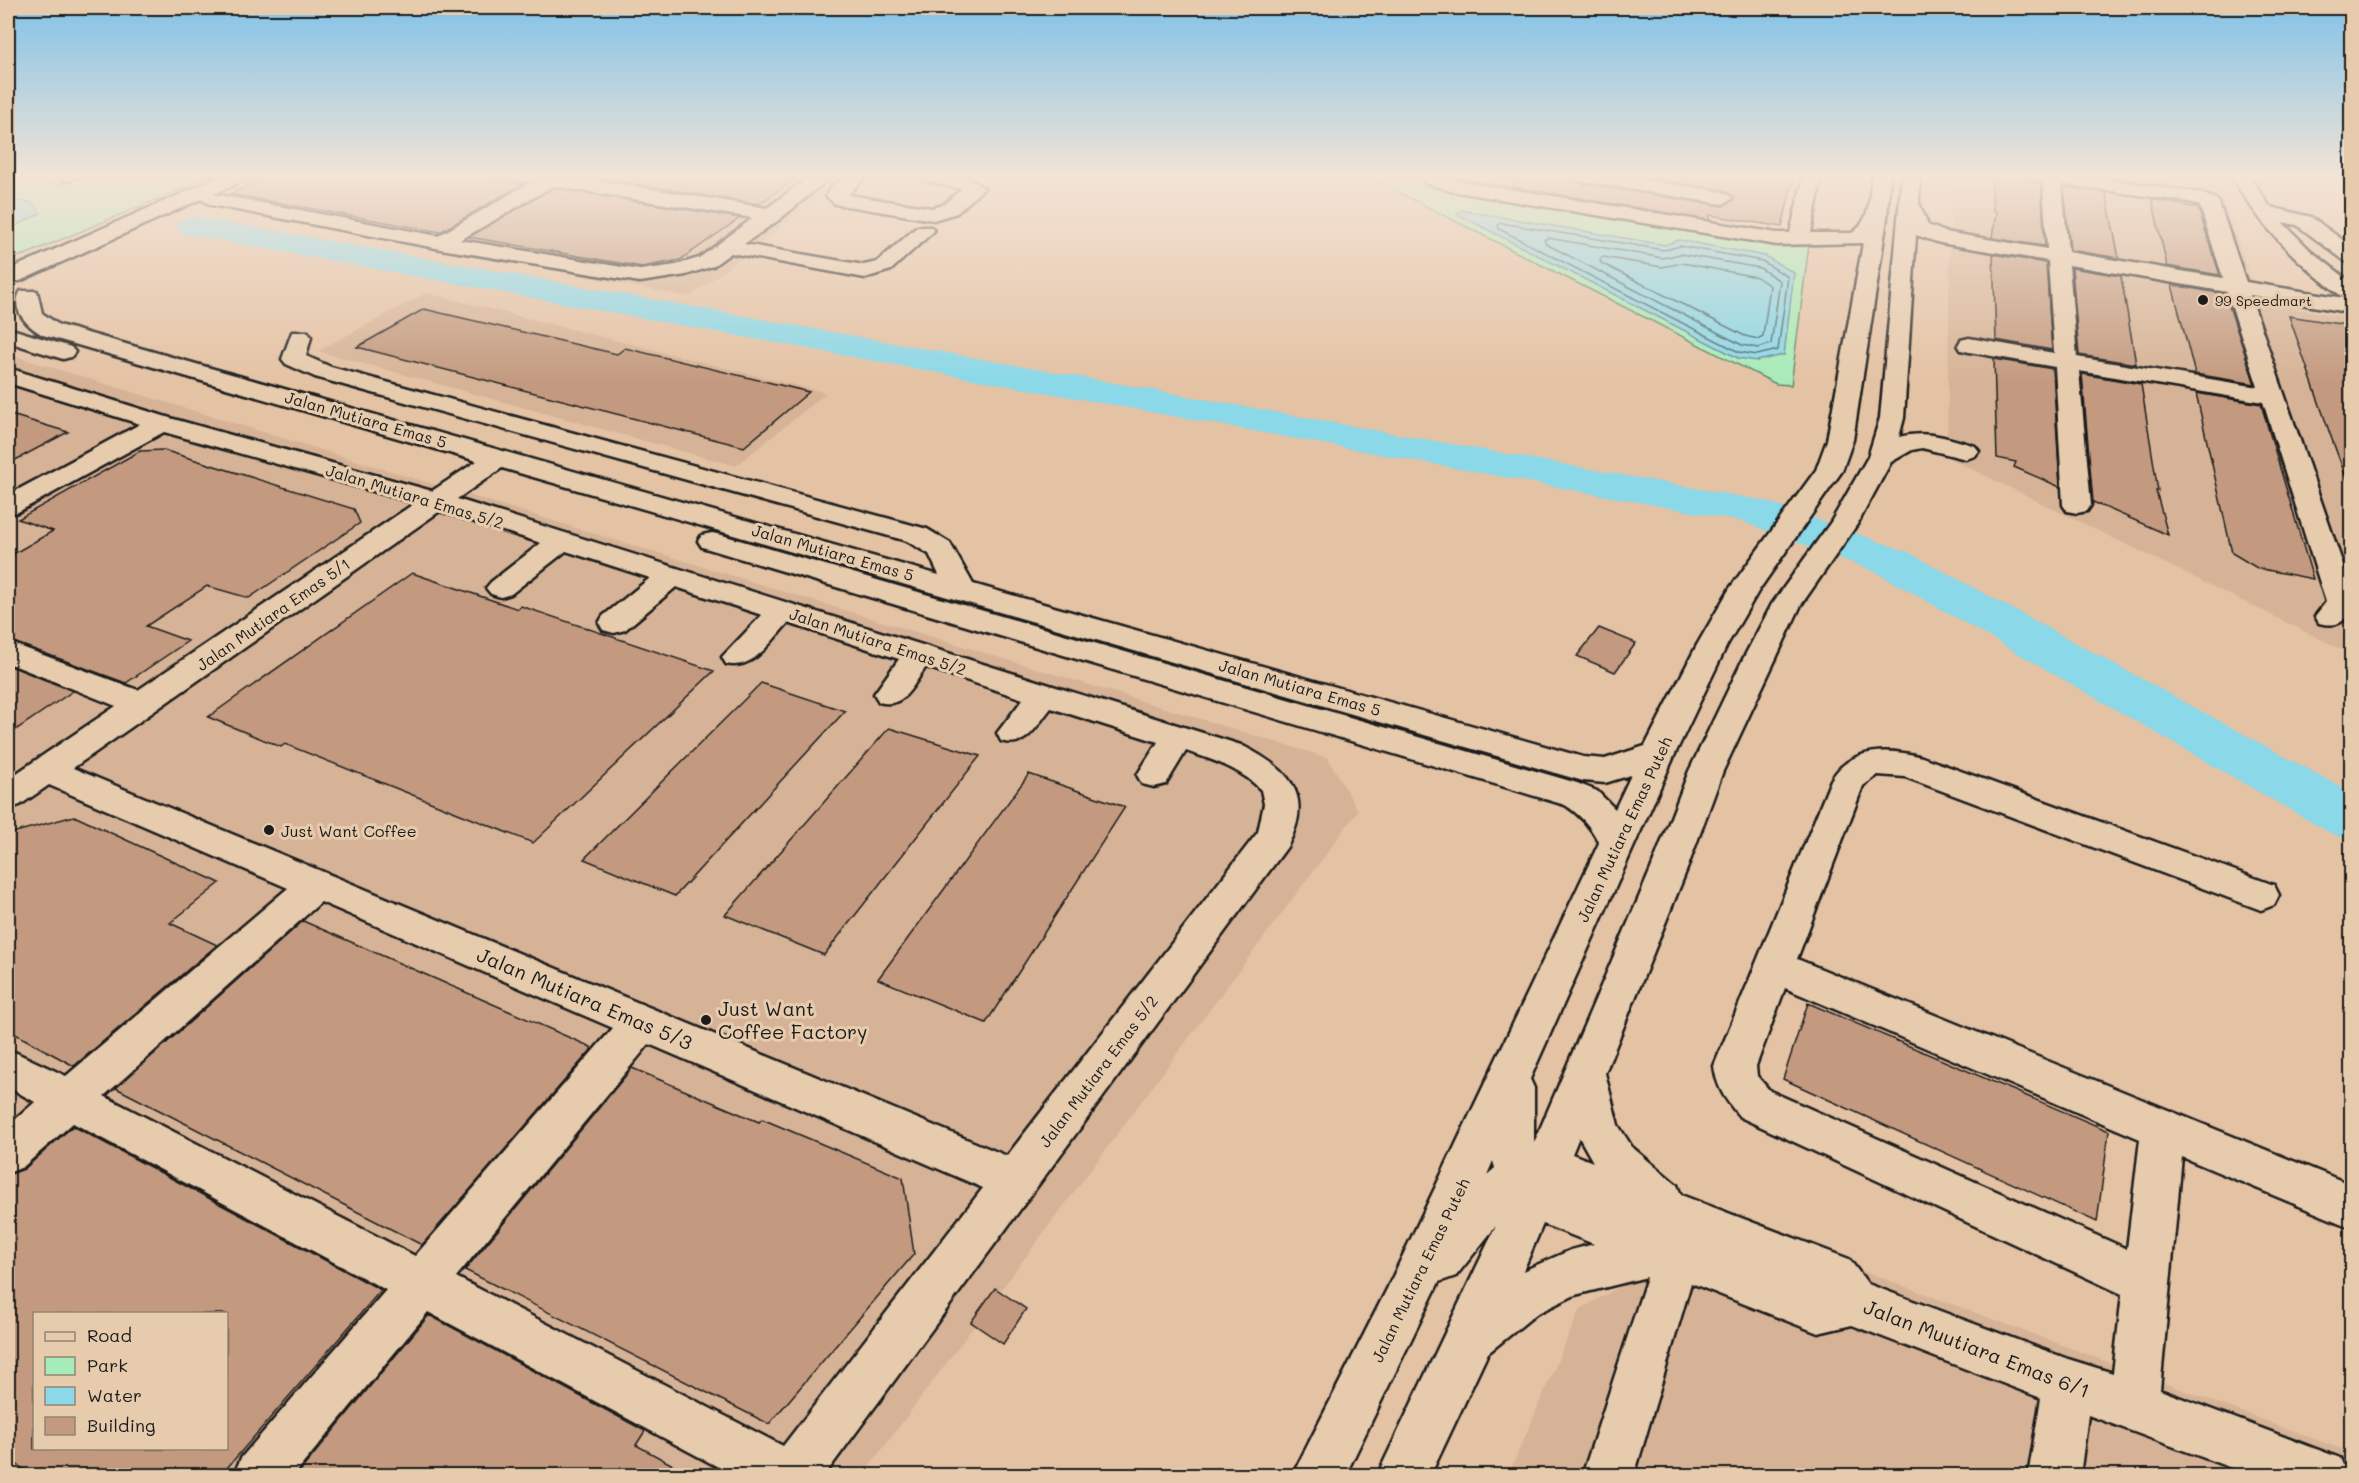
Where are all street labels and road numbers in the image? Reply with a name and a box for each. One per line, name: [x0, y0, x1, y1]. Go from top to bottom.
street label: Jalan Mutiara Emas 5: [283, 386, 449, 452]
street label: Jalan Mutiara Emas 5/2: [324, 459, 506, 533]
street label: Jalan Mutiara Emas 5: [750, 519, 916, 585]
street label: Jalan Mutiara Emas 5/1: [192, 553, 354, 675]
street label: Jalan Mutiara Emas 5/2: [787, 602, 969, 680]
street label: Jalan Mutiara Emas 5: [1217, 654, 1383, 720]
street label: Jalan Mutiara Emas Puteh: [1572, 733, 1676, 925]
street label: Jalan Mutiara Emas 5/3: [473, 941, 697, 1055]
street label: Jalan Mutiara Emas 5/2: [1034, 991, 1162, 1151]
street label: Jalan Mutiara Emas Puteh: [1366, 1174, 1474, 1366]
street label: Jalan Muutiara Emas 6/1: [1860, 1293, 2094, 1403]

